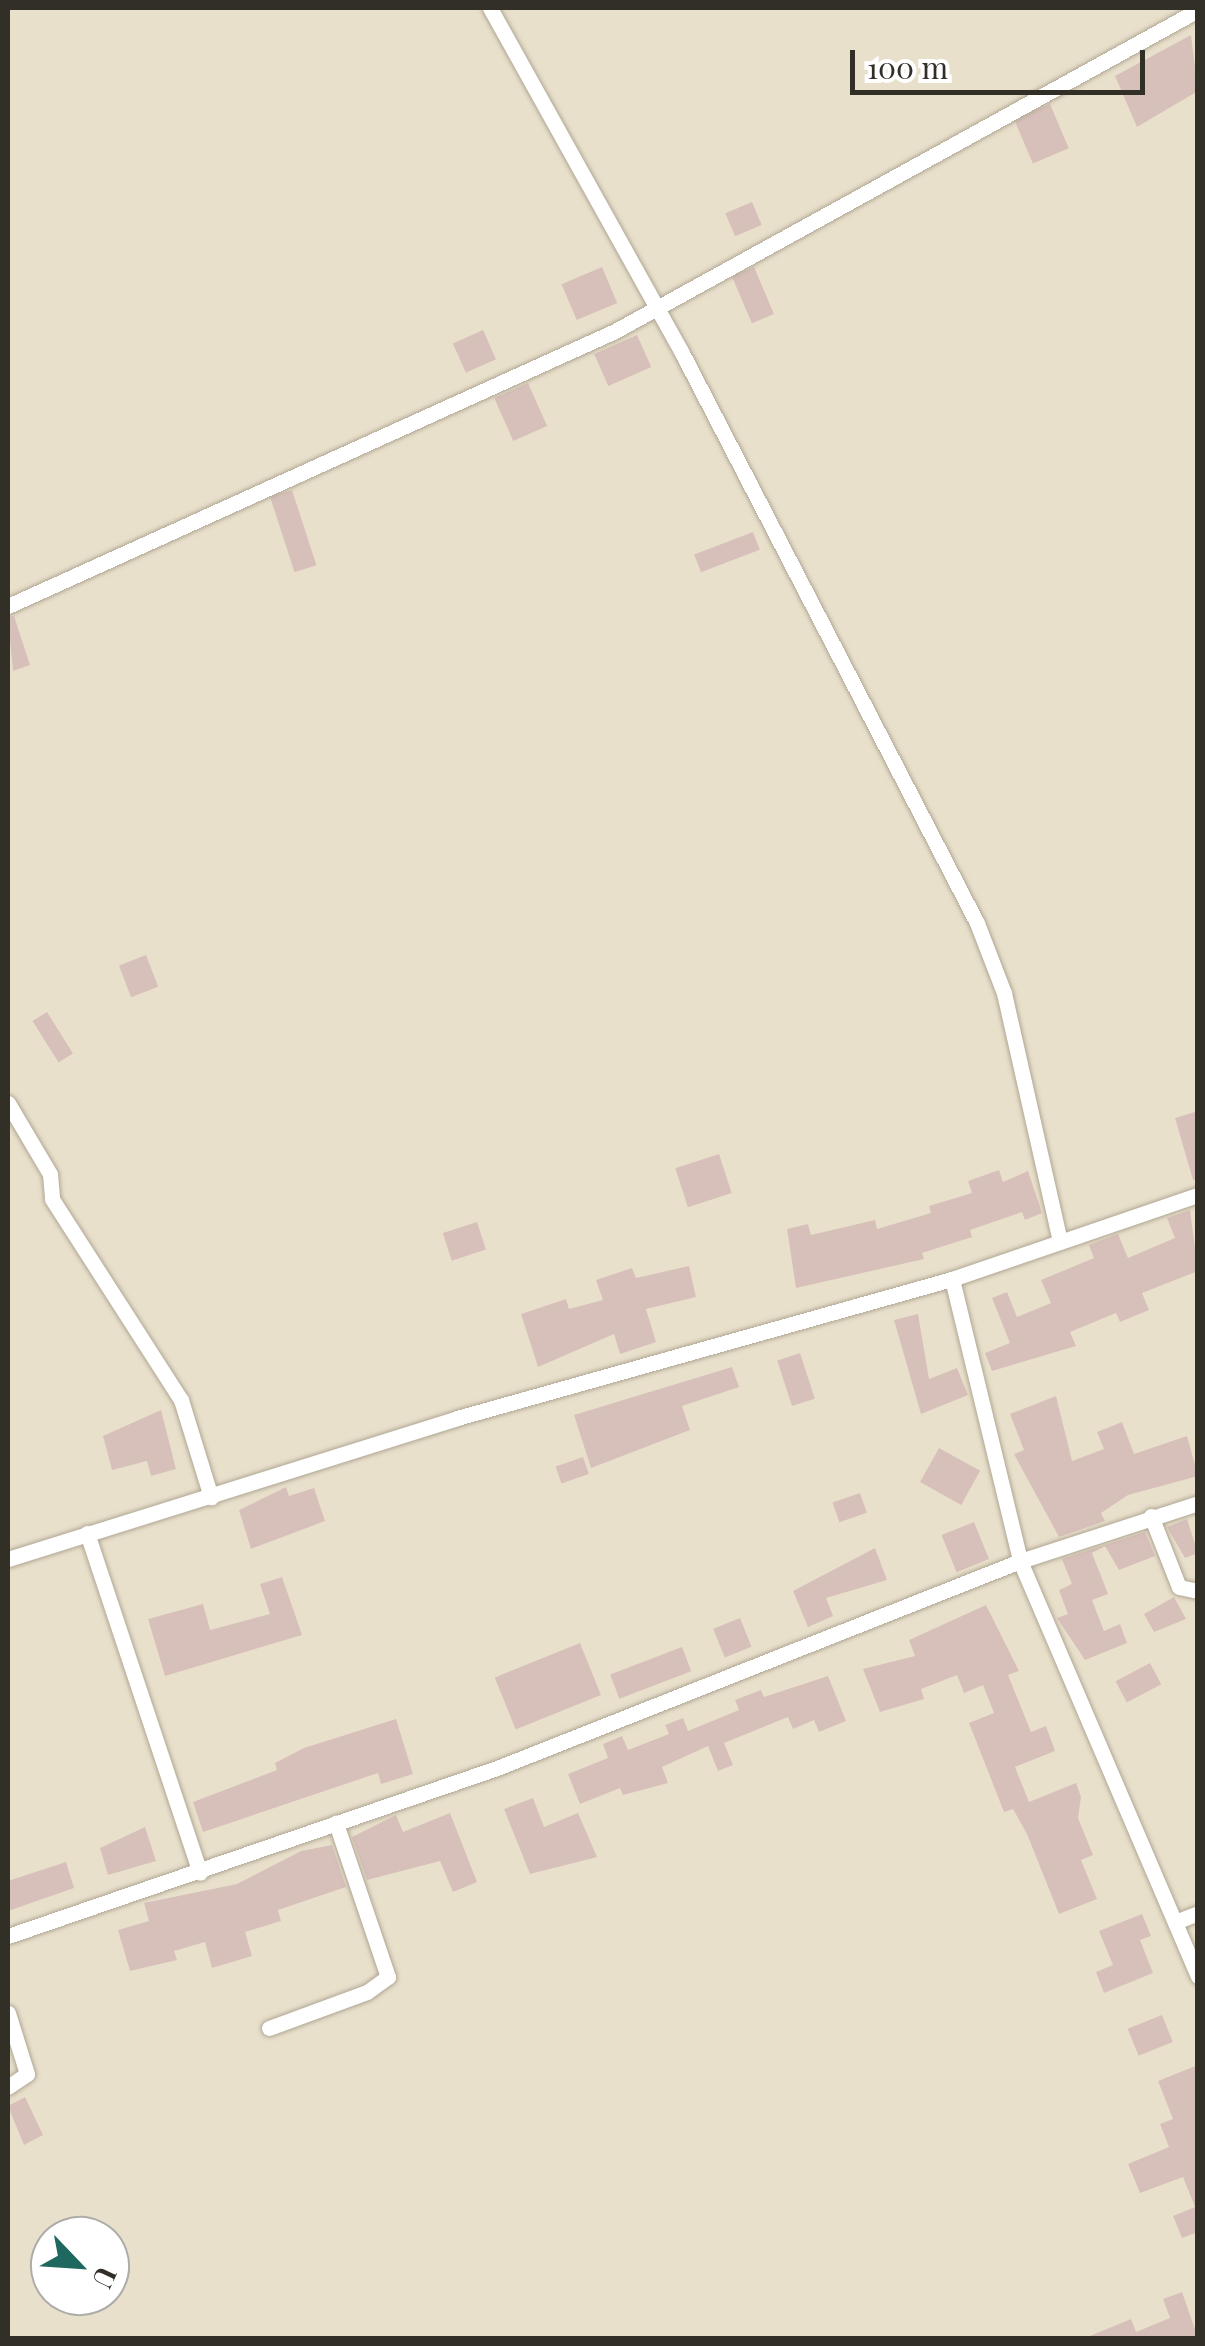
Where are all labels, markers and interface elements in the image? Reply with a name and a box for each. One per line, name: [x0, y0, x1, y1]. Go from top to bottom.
scale bar: [855, 30, 1150, 92]
text: 100 m: [867, 47, 948, 87]
north arrow: [30, 2216, 130, 2316]
text: U: [85, 2261, 127, 2295]

